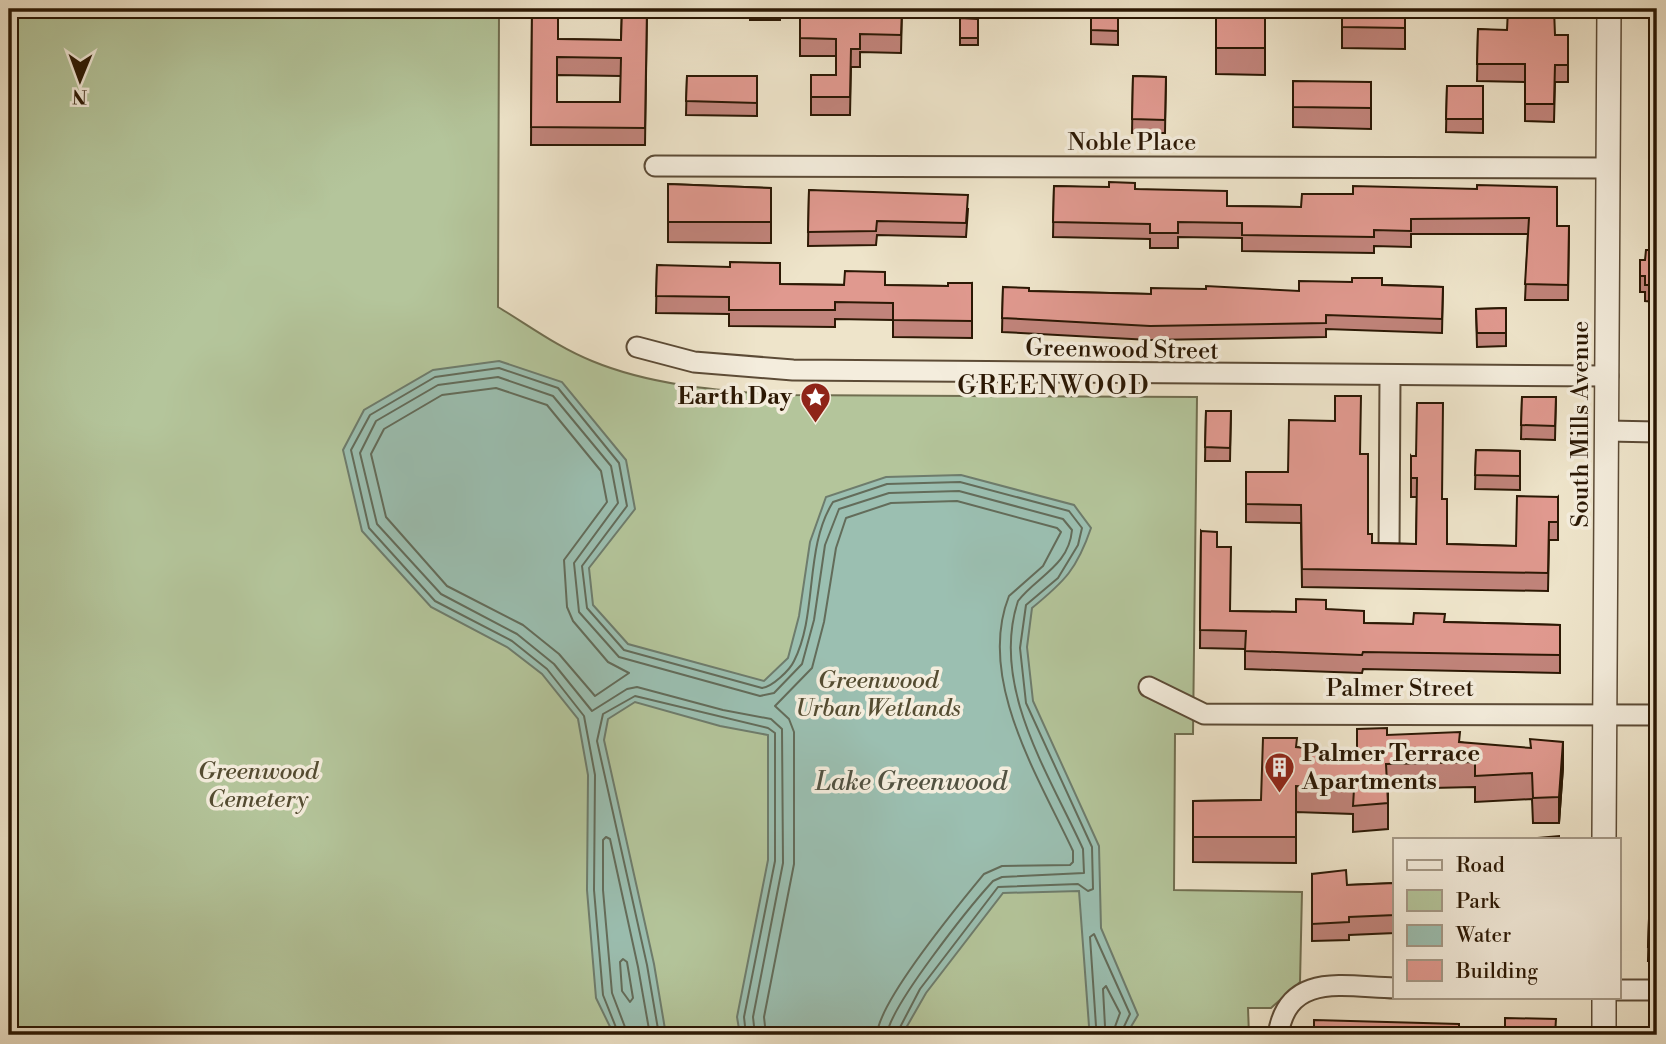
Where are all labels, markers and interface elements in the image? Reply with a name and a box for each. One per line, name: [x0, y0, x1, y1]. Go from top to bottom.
north arrow: [46, 46, 116, 116]
text: N: [72, 84, 87, 108]
street label: Noble Place: [1068, 128, 1196, 158]
street label: South Mills Avenue: [1566, 321, 1596, 527]
street label: Greenwood Street: [1025, 333, 1219, 367]
district label: GREENWOOD: [957, 370, 1151, 402]
place icon: Earth Day: [798, 380, 832, 424]
place label: Earth Day: [678, 382, 793, 412]
park label: Greenwood Urban Wetlands: [795, 666, 961, 724]
street label: Palmer Street: [1326, 674, 1475, 704]
place label: Palmer Terrace Apartments: [1301, 739, 1480, 797]
building icon: Palmer Terrace Apartments: [1262, 751, 1296, 795]
park label: Greenwood Cemetery: [198, 757, 320, 815]
water label: Lake Greenwood: [814, 766, 1008, 798]
legend: [1393, 838, 1620, 998]
text: Road: [1456, 853, 1505, 879]
text: Park: [1456, 889, 1501, 915]
text: Water: [1455, 923, 1511, 949]
text: Building: [1455, 959, 1538, 985]

